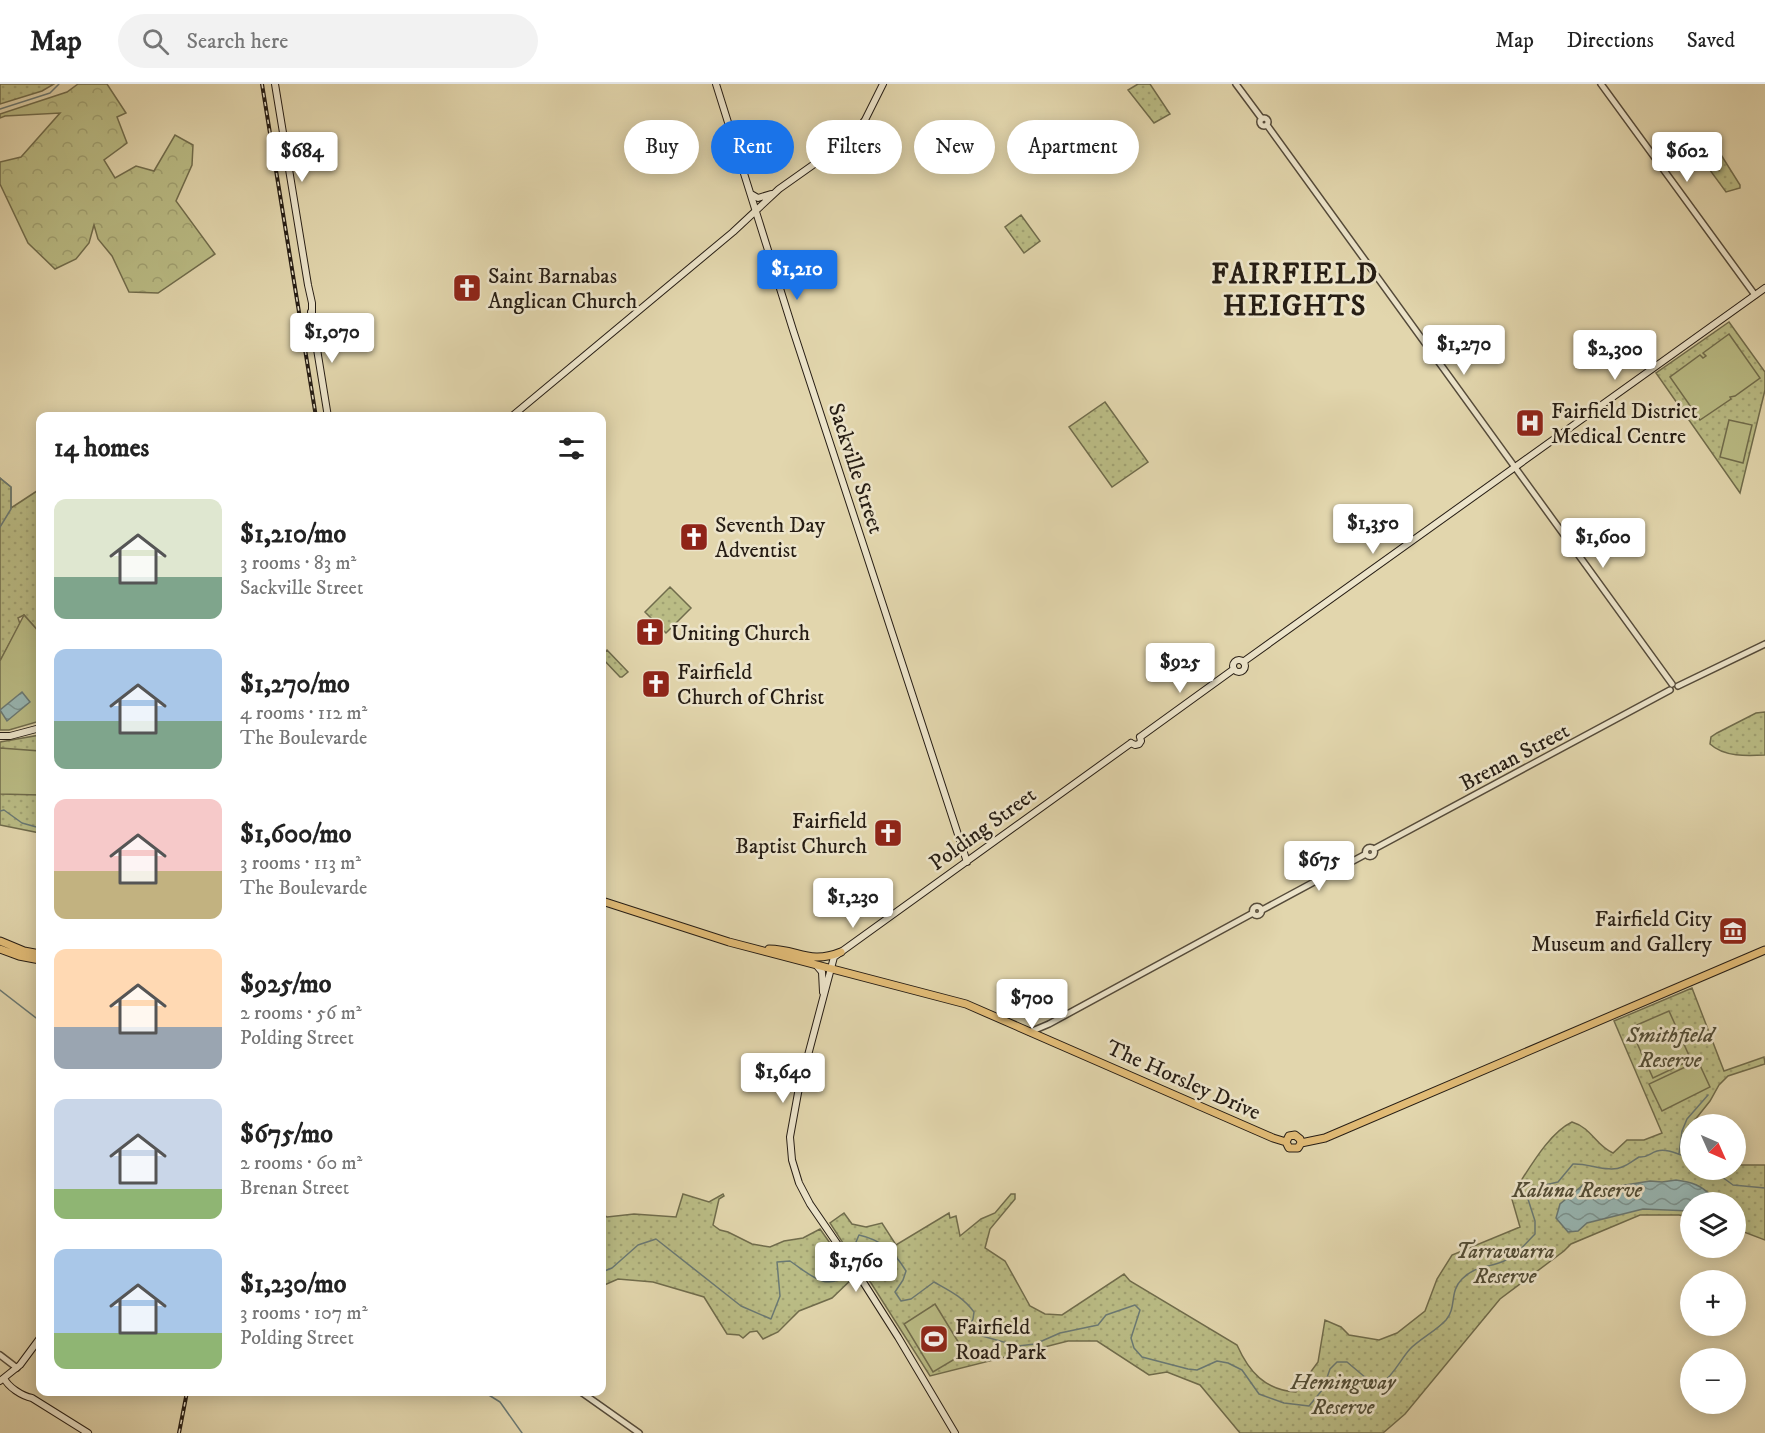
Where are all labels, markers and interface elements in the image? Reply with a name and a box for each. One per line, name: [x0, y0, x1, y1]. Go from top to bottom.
search box: [118, 14, 538, 68]
text: Map: [30, 24, 82, 59]
icon: search: [139, 25, 172, 58]
text: Search here: [187, 28, 288, 55]
text: Map: [1495, 28, 1534, 54]
text: Directions: [1567, 28, 1654, 54]
text: Saved: [1687, 28, 1735, 54]
chip: Buy: [624, 120, 699, 174]
chip: Rent: [711, 120, 794, 174]
chip: Filters: [806, 120, 902, 174]
chip: New: [914, 120, 995, 174]
chip: Apartment: [1007, 120, 1139, 174]
pin: $684: [266, 132, 338, 183]
pin: $602: [1651, 132, 1723, 183]
text: $684: [281, 139, 323, 164]
text: $602: [1666, 139, 1708, 164]
pin: $1,210: [748, 250, 846, 301]
text: $1,210: [771, 257, 823, 282]
district label: FAIRFIELD HEIGHTS: [1211, 257, 1379, 324]
place label: Saint Barnabas Anglican Church: [488, 263, 638, 315]
church icon: Saint Barnabas Anglican Church: [451, 272, 483, 304]
pin: $1,070: [283, 313, 381, 364]
text: $1,070: [304, 320, 360, 345]
pin: $1,270: [1415, 325, 1513, 376]
pin: $2,300: [1566, 330, 1664, 381]
text: $1,270: [1437, 332, 1491, 357]
text: $2,300: [1587, 337, 1643, 362]
place label: Fairfield District Medical Centre: [1551, 398, 1698, 450]
street label: Sackville Street: [822, 400, 889, 537]
hospital icon: Fairfield District Medical Centre: [1514, 407, 1546, 439]
text: 14 homes: [54, 432, 149, 465]
icon: filters: [555, 432, 588, 465]
pin: $1,350: [1324, 504, 1422, 555]
text: $1,350: [1347, 511, 1399, 536]
place label: Seventh Day Adventist: [715, 512, 826, 564]
text: $1,210/mo: [240, 518, 346, 551]
pin: $1,600: [1554, 518, 1652, 569]
church icon: Seventh Day Adventist: [678, 521, 710, 553]
icon: home: [102, 523, 174, 595]
text: $1,600: [1575, 525, 1631, 550]
text: 3 rooms · 83 m²: [240, 551, 356, 576]
text: Sackville Street: [240, 576, 363, 601]
church icon: Uniting Church: [634, 616, 666, 648]
place label: Uniting Church: [671, 620, 810, 647]
pin: $925: [1144, 643, 1216, 694]
text: $925: [1160, 650, 1200, 675]
place label: Fairfield Church of Christ: [677, 659, 824, 711]
text: $1,270/mo: [240, 668, 350, 701]
church icon: Fairfield Church of Christ: [640, 668, 672, 700]
icon: home: [102, 673, 174, 745]
text: 4 rooms · 112 m²: [240, 701, 368, 726]
street label: Brenan Street: [1455, 717, 1574, 797]
text: The Boulevarde: [240, 726, 367, 751]
street label: Polding Street: [924, 781, 1041, 877]
place label: Fairfield Baptist Church: [735, 808, 867, 860]
church icon: Fairfield Baptist Church: [872, 817, 904, 849]
text: $1,600/mo: [240, 818, 351, 851]
icon: home: [102, 823, 174, 895]
pin: $675: [1283, 841, 1355, 892]
text: $675: [1298, 848, 1340, 873]
text: 3 rooms · 113 m²: [240, 851, 361, 876]
text: The Boulevarde: [240, 876, 367, 901]
pin: $1,230: [804, 878, 902, 929]
text: $1,230: [827, 885, 879, 910]
place label: Fairfield City Museum and Gallery: [1531, 906, 1713, 958]
museum icon: Fairfield City Museum and Gallery: [1717, 915, 1749, 947]
text: $925/mo: [240, 968, 331, 1001]
icon: home: [102, 973, 174, 1045]
pin: $700: [996, 979, 1068, 1030]
text: $700: [1011, 986, 1053, 1011]
text: 2 rooms · 56 m²: [240, 1001, 362, 1026]
park label: Smithfield Reserve: [1625, 1022, 1717, 1074]
text: Polding Street: [240, 1026, 354, 1051]
street label: The Horsley Drive: [1102, 1034, 1265, 1126]
pin: $1,640: [734, 1053, 832, 1104]
text: $1,640: [755, 1060, 811, 1085]
north arrow: [1680, 1114, 1746, 1180]
map controls: [1680, 1114, 1746, 1414]
text: $675/mo: [240, 1118, 333, 1151]
icon: home: [102, 1123, 174, 1195]
text: 2 rooms · 60 m²: [240, 1151, 362, 1176]
text: Brenan Street: [240, 1176, 349, 1201]
park label: Kaluna Reserve: [1511, 1177, 1642, 1204]
button: layers: [1680, 1192, 1746, 1258]
park label: Tarrawarra Reserve: [1455, 1238, 1555, 1290]
pin: $1,760: [807, 1242, 905, 1293]
text: $1,760: [829, 1249, 883, 1274]
text: $1,230/mo: [240, 1268, 346, 1301]
button: +: [1680, 1270, 1746, 1336]
icon: home: [102, 1273, 174, 1345]
text: 3 rooms · 107 m²: [240, 1301, 368, 1326]
place label: Fairfield Road Park: [955, 1314, 1046, 1366]
sports icon: Fairfield Road Park: [918, 1323, 950, 1355]
text: Polding Street: [240, 1326, 354, 1351]
button: −: [1680, 1348, 1746, 1414]
park label: Hemingway Reserve: [1290, 1369, 1397, 1421]

